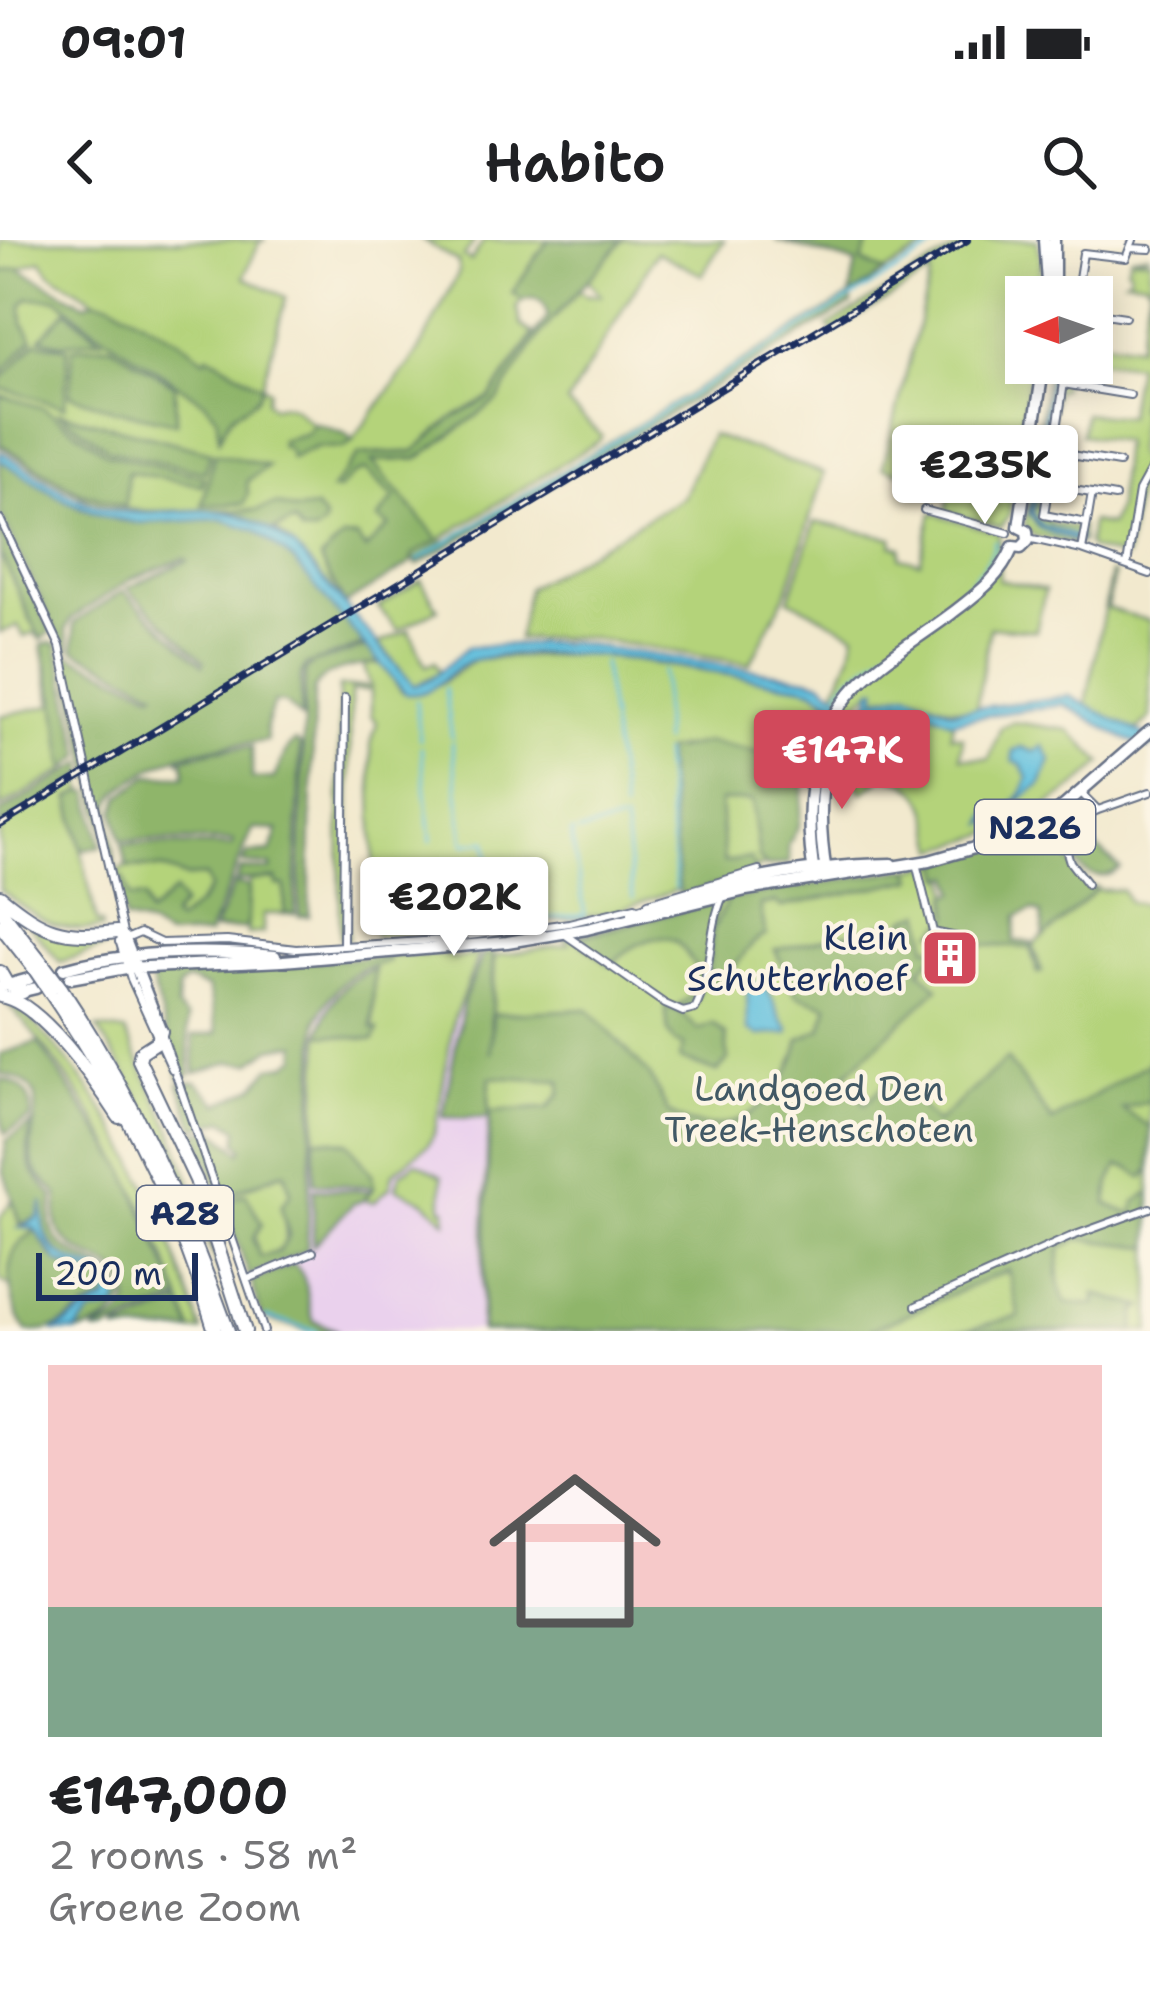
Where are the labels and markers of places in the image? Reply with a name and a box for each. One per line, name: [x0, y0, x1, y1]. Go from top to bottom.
pin: €235K: [901, 425, 1069, 527]
pin: €147K: [758, 710, 926, 812]
pin: €202K: [370, 857, 538, 959]
place label: Klein Schutterhoef: [687, 913, 909, 1003]
building icon: Klein Schutterhoef: [919, 927, 981, 989]

